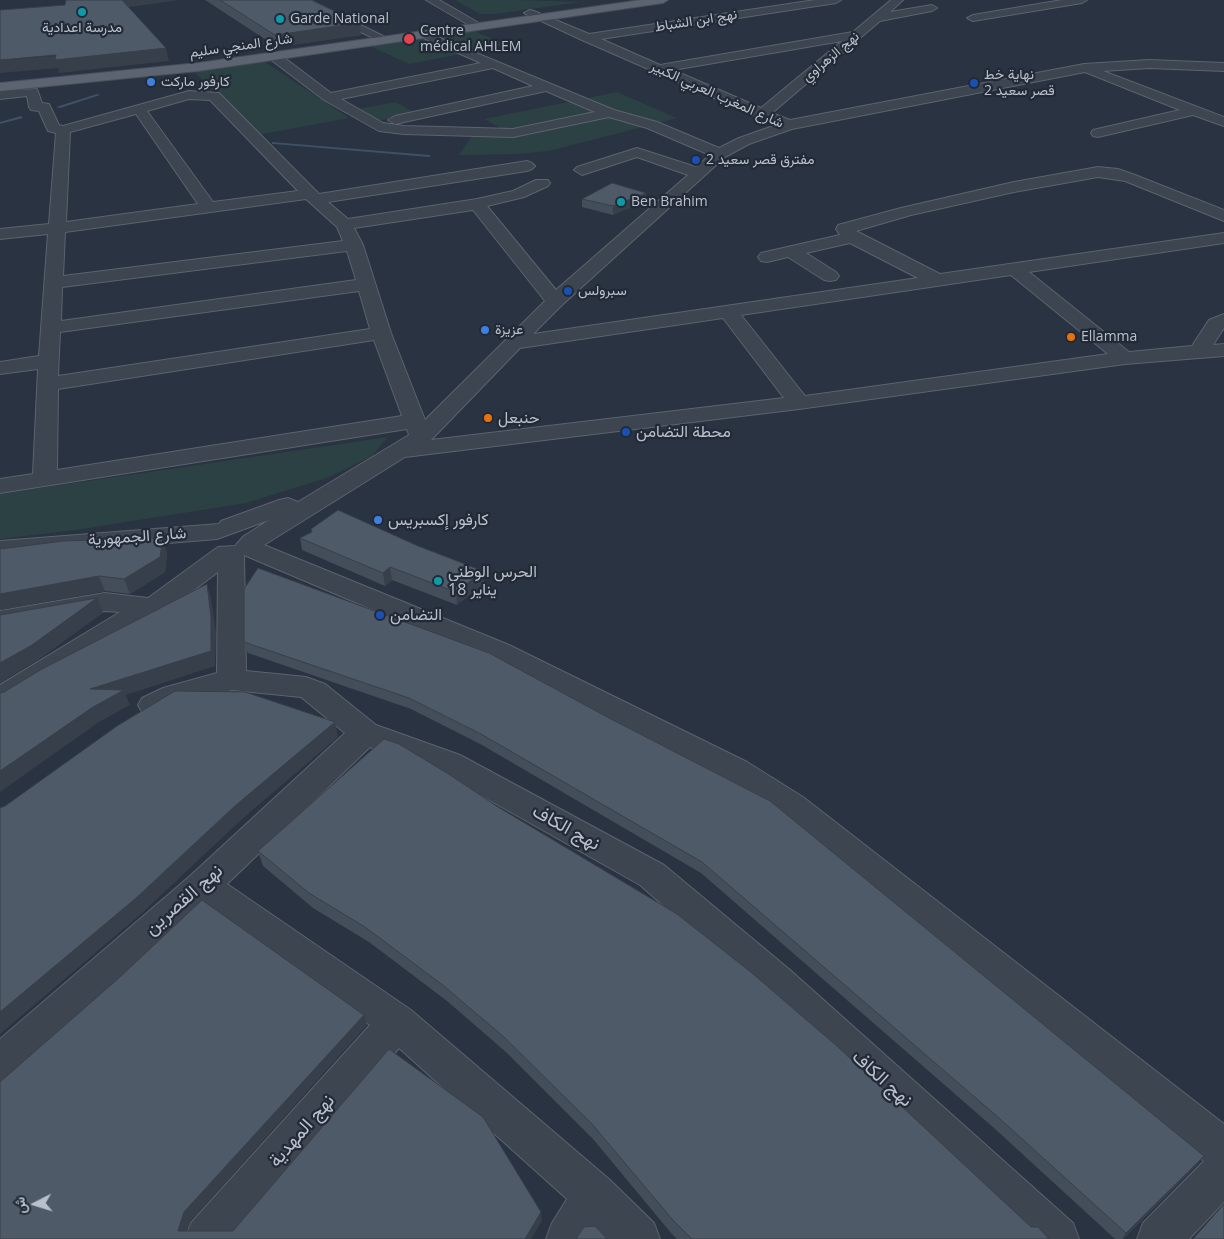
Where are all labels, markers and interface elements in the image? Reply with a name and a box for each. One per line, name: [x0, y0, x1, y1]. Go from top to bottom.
marker: مدرسة اعدادية: [76, 6, 88, 18]
street label: نهج ابن الشباط: [654, 6, 738, 36]
place label: Garde National: [290, 11, 389, 27]
marker: Garde National: [274, 13, 286, 25]
place label: مدرسة اعدادية: [42, 20, 122, 36]
place label: Centre médical AHLEM: [420, 23, 521, 56]
street label: نهج الزهراوي: [799, 28, 863, 86]
street label: شارع المنجي سليم: [189, 30, 293, 62]
marker: Centre médical AHLEM: [402, 32, 416, 46]
street label: شارع المغرب العربي الكبير: [648, 58, 786, 132]
place label: نهاية خط قصر سعيد 2: [984, 67, 1055, 100]
place label: كارفور ماركت: [161, 74, 230, 90]
marker: كارفور ماركت: [145, 76, 157, 88]
marker: نهاية خط قصر سعيد 2: [968, 77, 980, 89]
place label: مفترق قصر سعيد 2: [706, 152, 814, 168]
marker: مفترق قصر سعيد 2: [690, 154, 702, 166]
place label: Ben Brahim: [631, 194, 708, 210]
marker: Ben Brahim: [615, 196, 627, 208]
place label: سبرولس: [578, 283, 627, 299]
marker: سبرولس: [562, 285, 574, 297]
place label: عزيزة: [495, 322, 523, 338]
marker: عزيزة: [479, 324, 491, 336]
place label: Ellamma: [1081, 329, 1137, 345]
marker: Ellamma: [1065, 331, 1077, 343]
place label: حنبعل: [498, 408, 540, 428]
marker: حنبعل: [482, 412, 494, 424]
place label: محطة التضامن: [636, 422, 731, 442]
marker: محطة التضامن: [620, 426, 632, 438]
place label: كارفور إكسبريس: [388, 510, 489, 530]
marker: كارفور إكسبريس: [372, 514, 384, 526]
street label: شارع الجمهورية: [87, 524, 187, 550]
place label: الحرس الوطني 18 يناير: [448, 562, 537, 600]
marker: الحرس الوطني 18 يناير: [432, 575, 444, 587]
place label: التضامن: [390, 605, 442, 625]
marker: التضامن: [374, 609, 386, 621]
street label: نهج الكاف: [528, 800, 604, 856]
street label: نهج القصرين: [140, 860, 228, 940]
street label: نهج الكاف: [847, 1046, 917, 1112]
street label: نهج المهدية: [264, 1090, 340, 1172]
north arrow: [10, 1179, 60, 1229]
text: ش: [9, 1196, 30, 1215]

